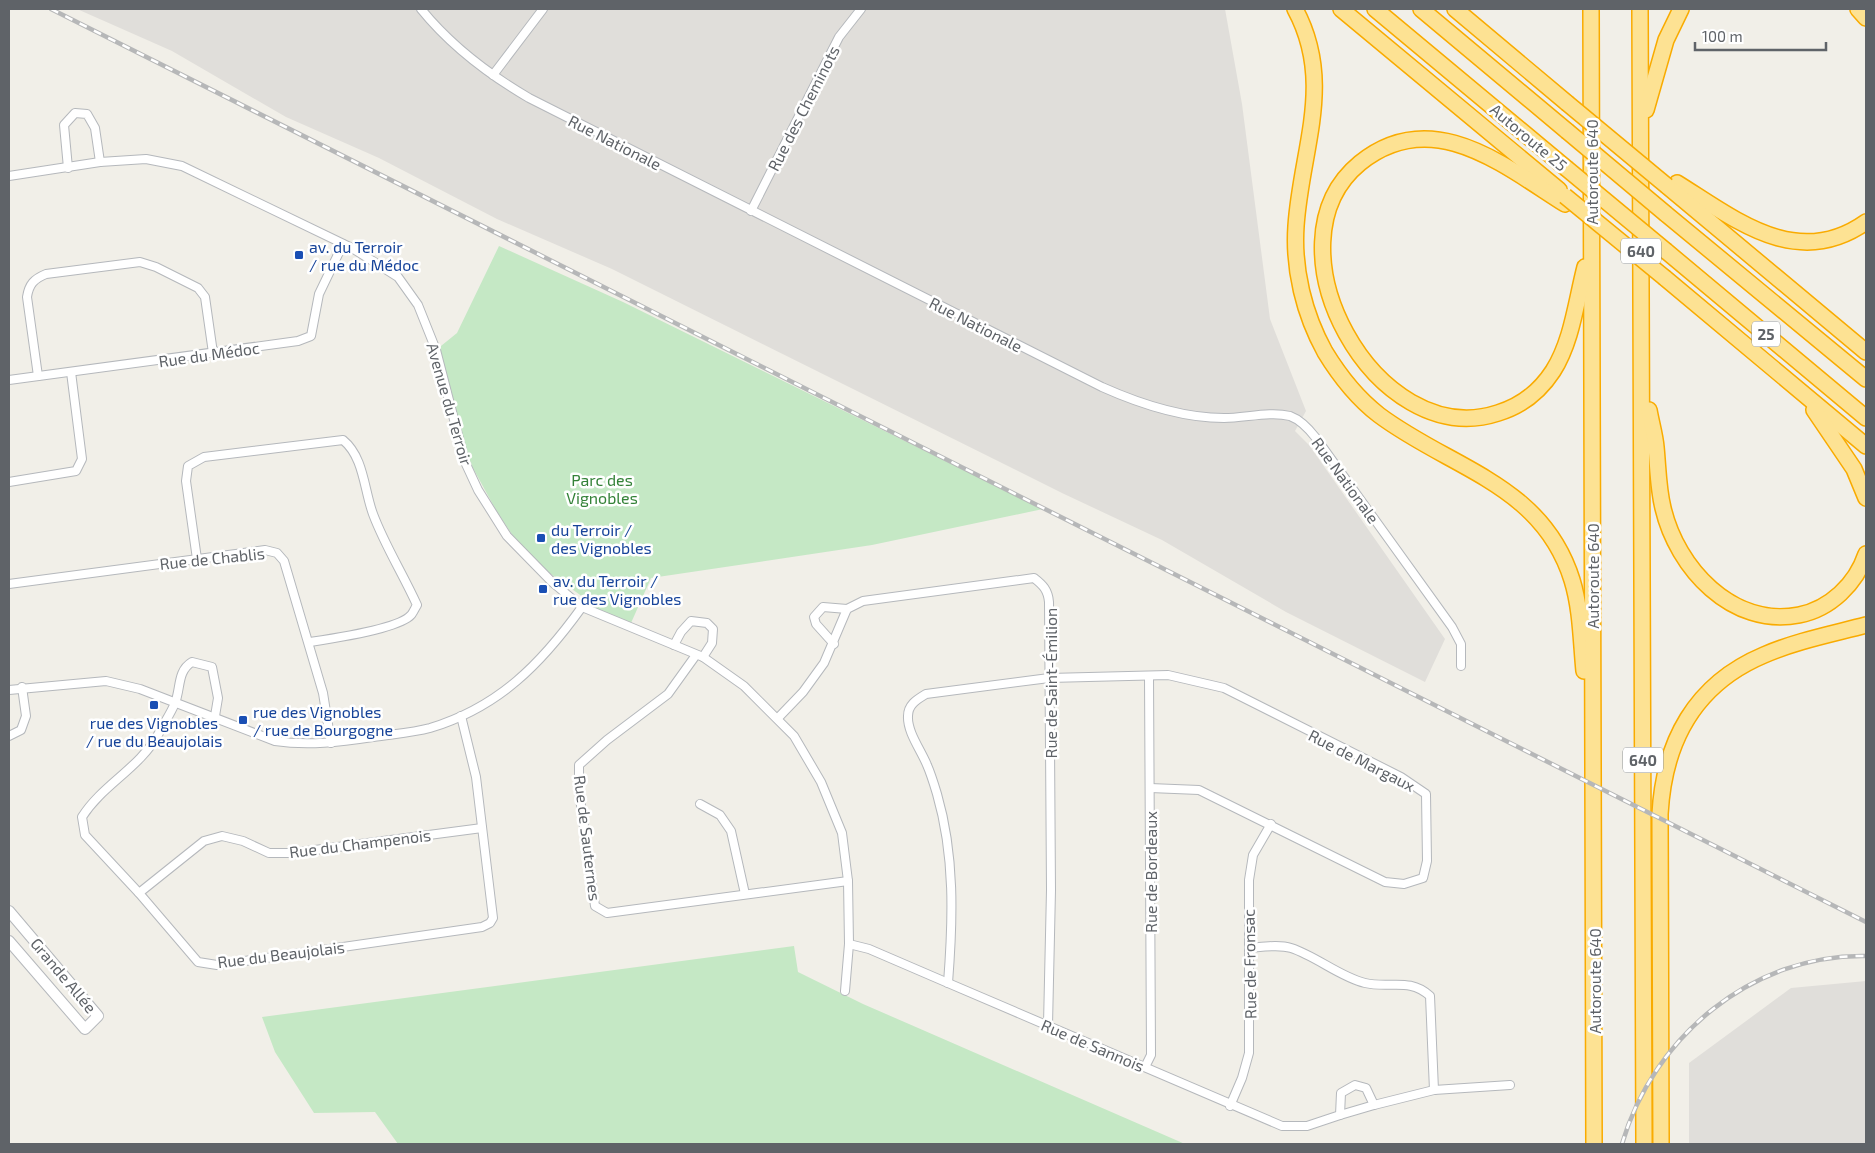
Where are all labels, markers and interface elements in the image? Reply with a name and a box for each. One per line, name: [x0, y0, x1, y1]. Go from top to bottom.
scale bar: [1695, 20, 1826, 52]
text: 100 m: [1702, 27, 1743, 45]
street label: Rue des Cheminots: [763, 42, 843, 174]
street label: Autoroute 25: [1487, 99, 1571, 175]
street label: Rue Nationale: [565, 110, 665, 174]
street label: Autoroute 640: [1582, 119, 1601, 225]
place label: av. du Terroir / rue du Médoc: [309, 237, 419, 274]
road number: 640: [1621, 238, 1661, 264]
marker: av. du Terroir / rue du Médoc: [293, 249, 305, 261]
street label: Rue Nationale: [926, 292, 1026, 356]
road number: 25: [1752, 322, 1780, 346]
street label: Rue du Médoc: [157, 337, 261, 370]
street label: Avenue du Terroir: [423, 340, 477, 468]
street label: Rue Nationale: [1308, 433, 1384, 527]
park label: Parc des Vignobles: [566, 470, 638, 507]
place label: du Terroir / des Vignobles: [551, 520, 652, 557]
street label: Autoroute 640: [1583, 523, 1602, 629]
marker: du Terroir / des Vignobles: [535, 532, 547, 544]
street label: Rue de Chablis: [158, 543, 266, 573]
place label: av. du Terroir / rue des Vignobles: [553, 571, 681, 608]
marker: av. du Terroir / rue des Vignobles: [537, 583, 549, 595]
street label: Rue de Saint-Émilion: [1041, 608, 1060, 758]
marker: rue des Vignobles / rue du Beaujolais: [148, 699, 160, 711]
place label: rue des Vignobles / rue de Bourgogne: [253, 702, 393, 739]
place label: rue des Vignobles / rue du Beaujolais: [86, 713, 222, 751]
marker: rue des Vignobles / rue de Bourgogne: [237, 714, 249, 726]
street label: Rue de Margaux: [1306, 725, 1419, 795]
road number: 640: [1623, 748, 1663, 772]
street label: Rue de Sauternes: [571, 774, 605, 902]
street label: Rue de Bordeaux: [1141, 811, 1160, 933]
street label: Rue du Champenois: [288, 825, 432, 861]
street label: Rue de Fronsac: [1239, 909, 1259, 1019]
street label: Autoroute 640: [1585, 928, 1604, 1034]
street label: Grande Allée: [27, 934, 101, 1016]
street label: Rue du Beaujolais: [216, 937, 346, 972]
street label: Rue de Sannois: [1039, 1015, 1147, 1075]

